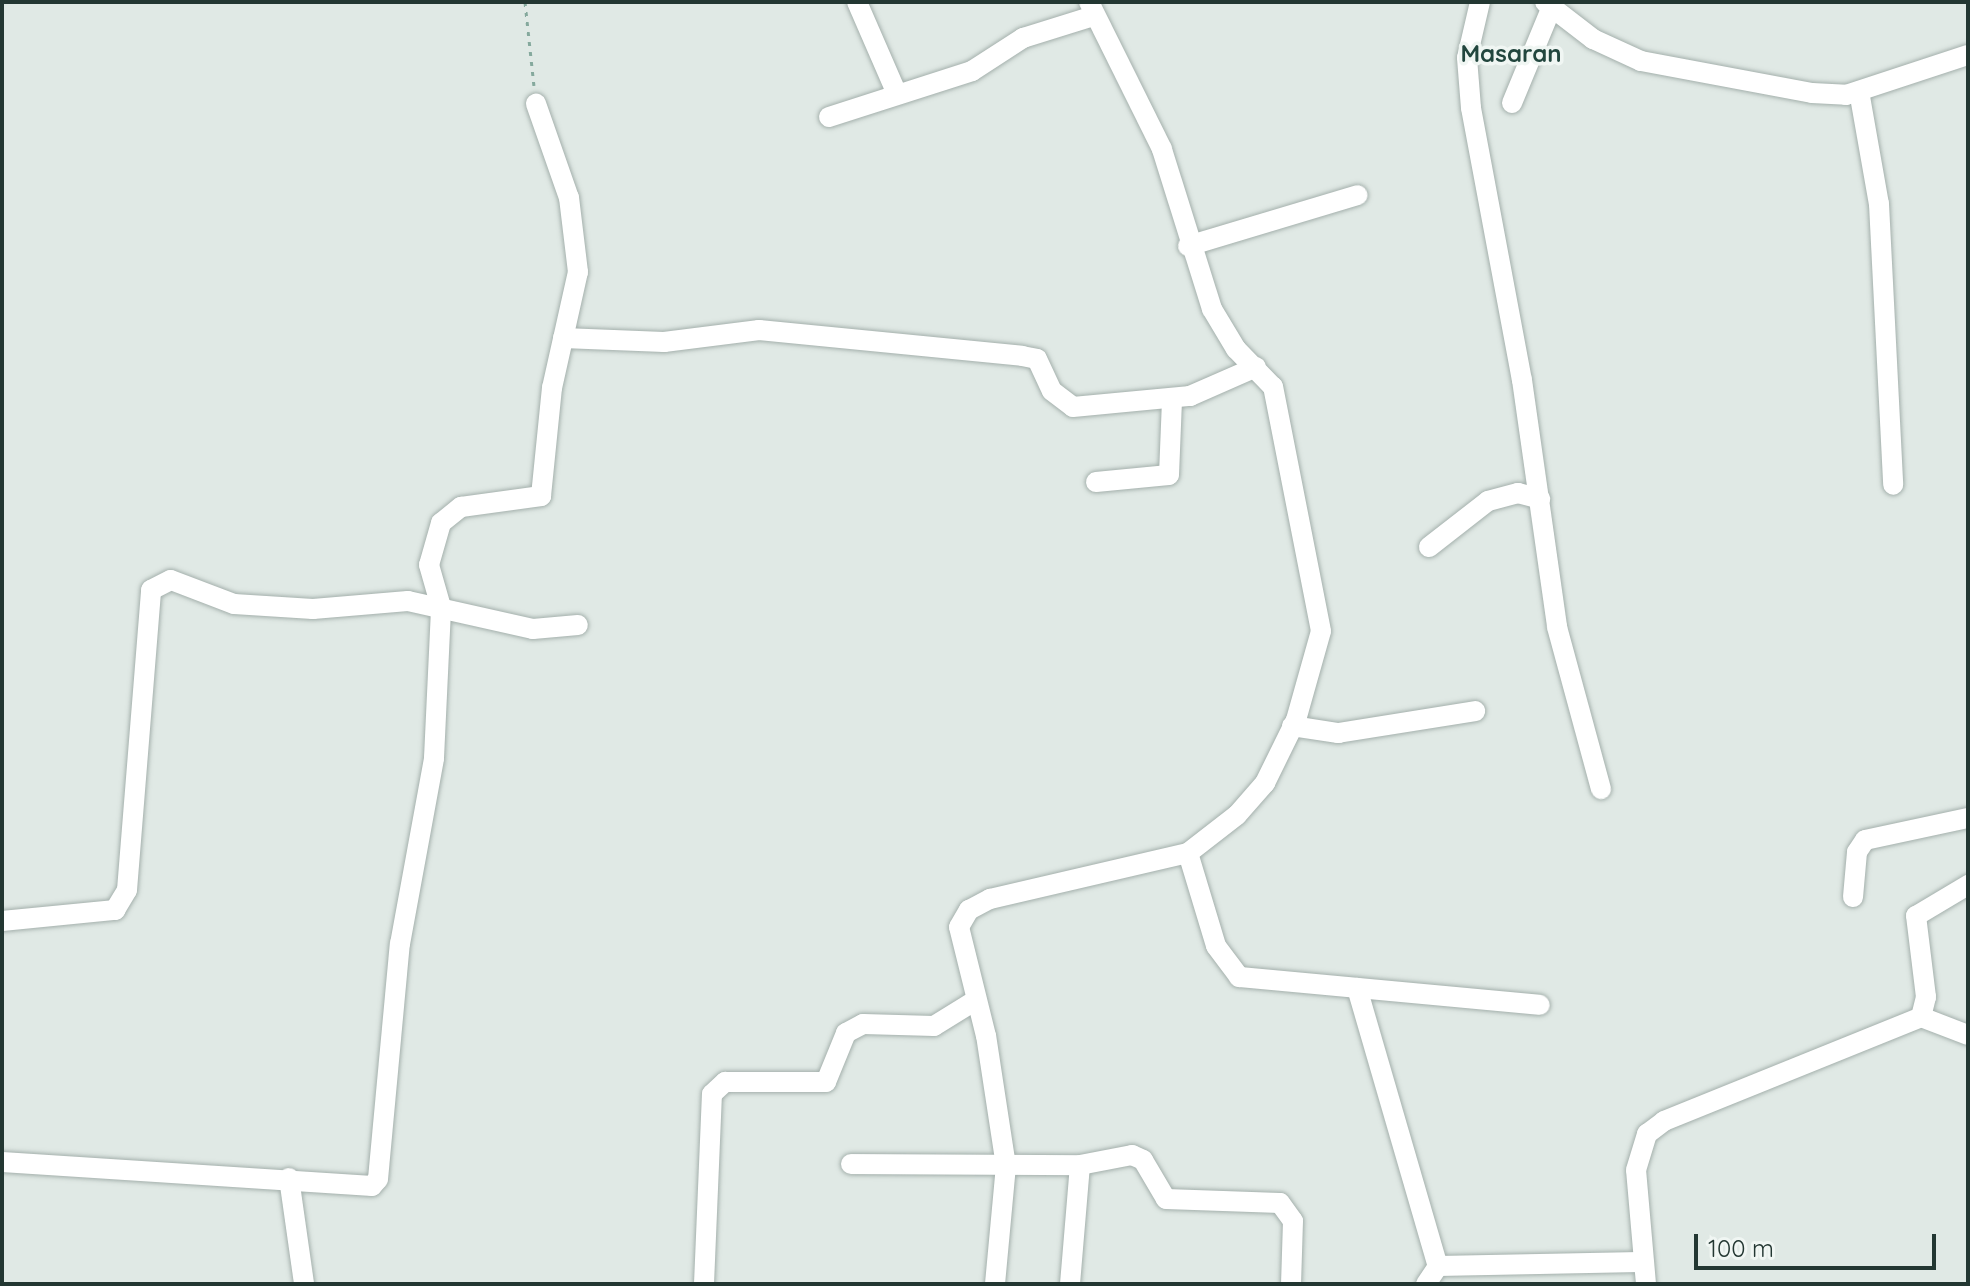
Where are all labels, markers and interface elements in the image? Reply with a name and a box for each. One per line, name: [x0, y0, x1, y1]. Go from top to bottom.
district label: Masaran: [1460, 40, 1562, 68]
scale bar: [1698, 1218, 1940, 1268]
text: 100 m: [1708, 1233, 1774, 1263]

